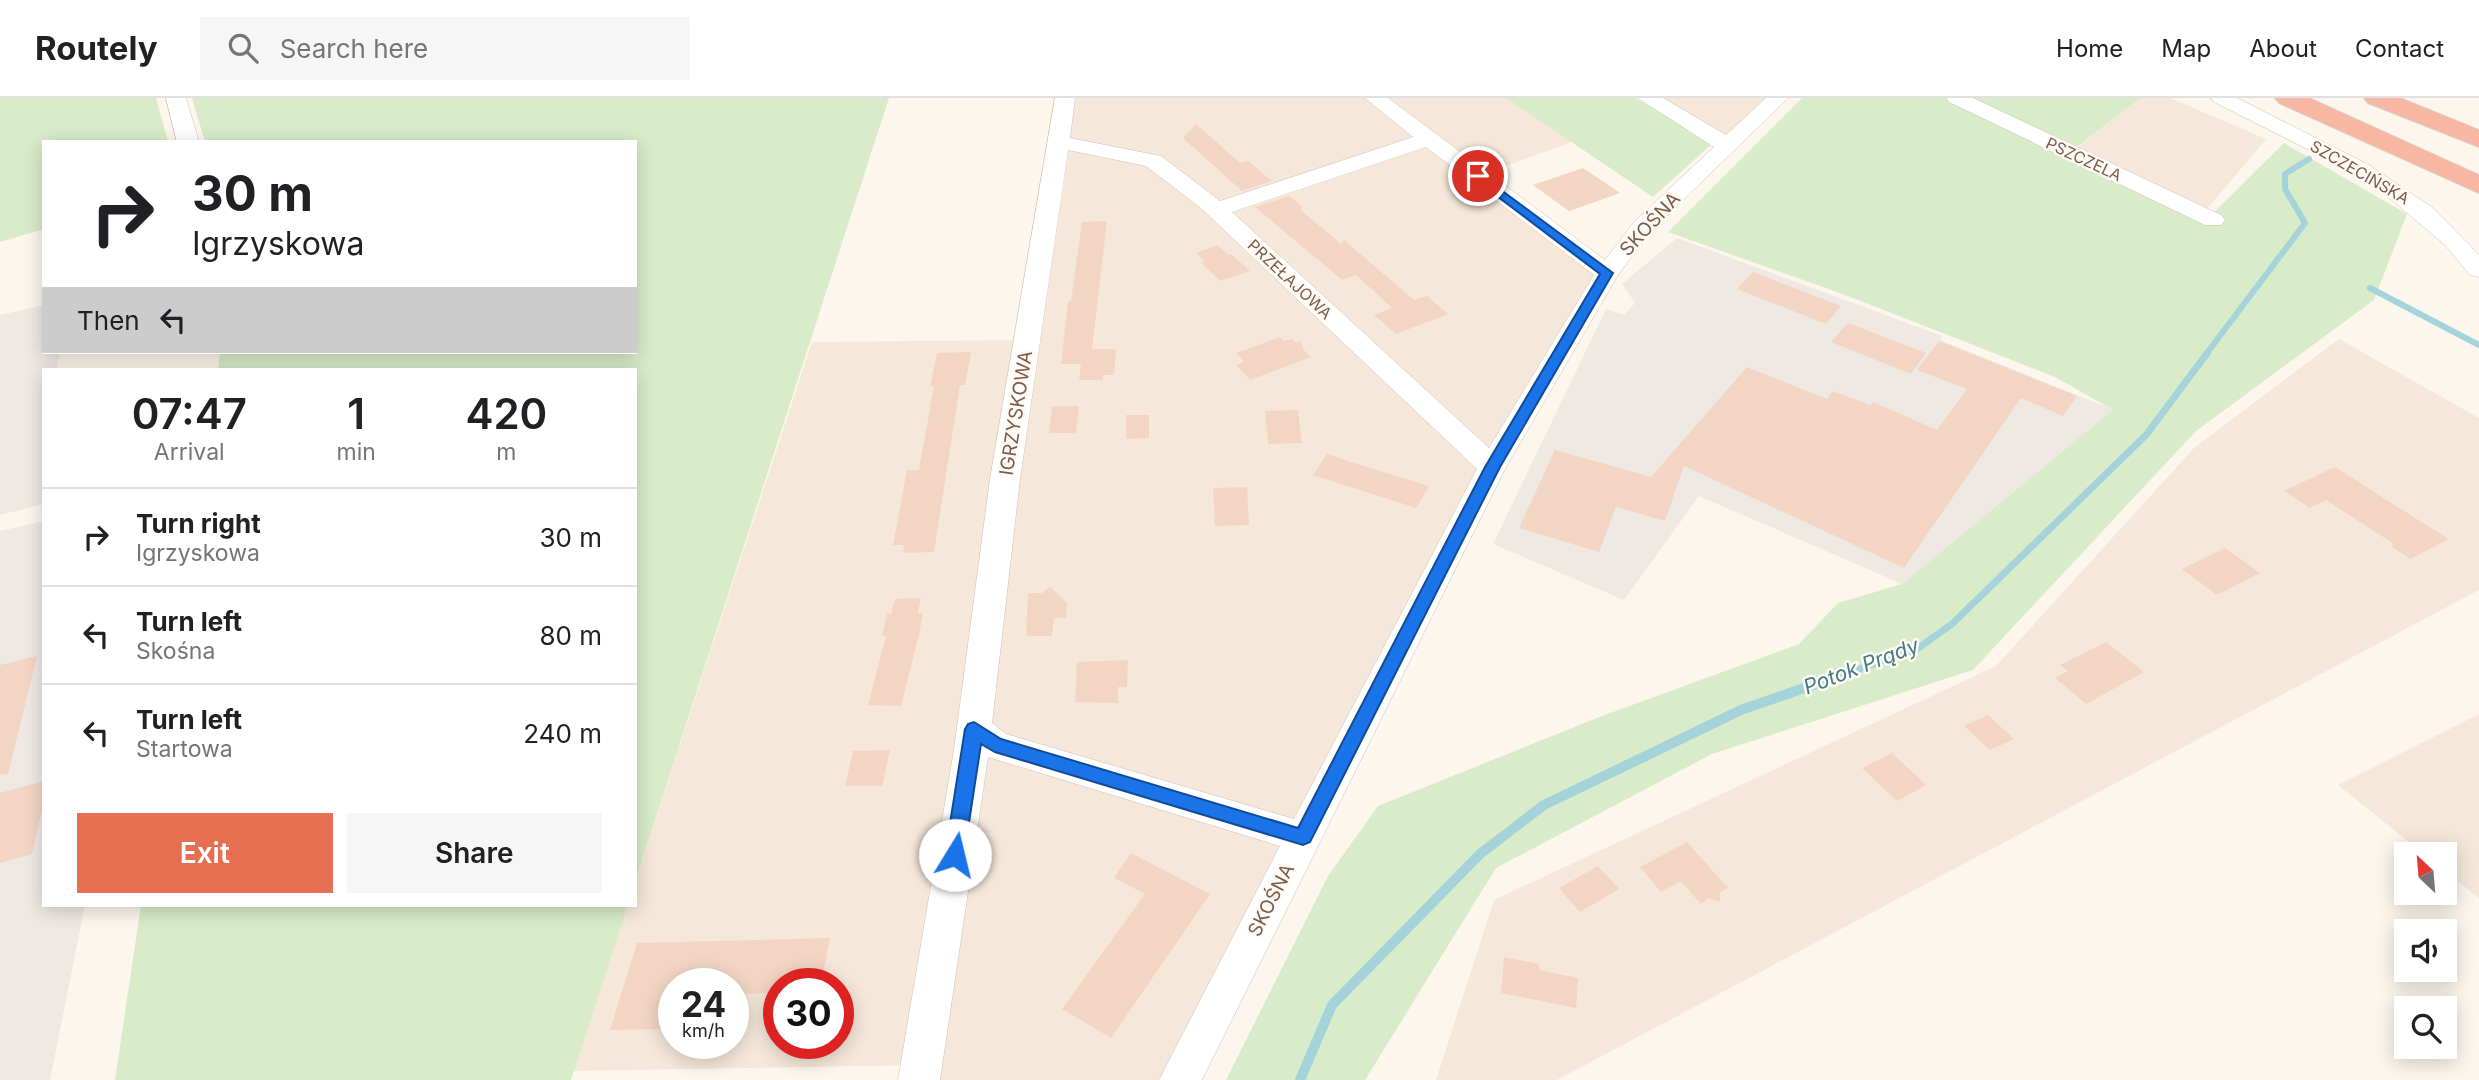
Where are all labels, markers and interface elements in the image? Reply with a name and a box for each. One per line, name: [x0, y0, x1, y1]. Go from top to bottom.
search box: [200, 17, 690, 80]
text: Routely: [35, 28, 158, 68]
icon: search: [224, 29, 262, 67]
text: Search here: [280, 33, 428, 64]
text: Home: [2056, 34, 2123, 63]
text: Map: [2161, 34, 2211, 63]
text: About: [2249, 34, 2317, 63]
text: Contact: [2355, 34, 2444, 63]
street label: PSZCZELA: [2043, 133, 2125, 185]
street label: SZCZECIŃSKA: [2307, 136, 2413, 208]
pin: [1448, 146, 1508, 206]
icon: arrive: [1459, 157, 1497, 195]
text: 30 m: [192, 164, 313, 223]
icon: right: [77, 168, 168, 259]
street label: SKOŚNA: [1615, 187, 1685, 261]
text: Igrzyskowa: [192, 224, 364, 263]
street label: PRZEŁAJOWA: [1244, 235, 1336, 323]
icon: left: [154, 301, 192, 339]
text: Then: [77, 305, 140, 336]
street label: IGRZYSKOWA: [995, 349, 1037, 477]
text: 07:47: [132, 388, 247, 439]
text: 1: [347, 388, 365, 439]
text: 420: [465, 388, 547, 439]
text: Arrival: [154, 438, 225, 466]
text: min: [337, 438, 376, 466]
text: m: [496, 438, 516, 466]
text: Turn right: [136, 508, 261, 539]
icon: right: [77, 518, 115, 556]
text: 30 m: [539, 522, 602, 553]
text: Igrzyskowa: [136, 539, 260, 567]
text: Turn left: [136, 606, 242, 637]
icon: left: [77, 616, 115, 654]
text: 80 m: [539, 620, 602, 651]
water label: Potok Prądy: [1800, 632, 1923, 699]
text: Skośna: [136, 637, 215, 665]
text: Turn left: [136, 704, 242, 735]
icon: left: [77, 714, 115, 752]
text: 240 m: [523, 718, 602, 749]
text: Startowa: [136, 735, 233, 763]
button: Exit: [77, 813, 333, 893]
button: Share: [347, 813, 602, 893]
position arrow: [918, 818, 992, 892]
north arrow: [2394, 842, 2457, 905]
map controls: [2394, 842, 2457, 1059]
street label: SKOŚNA: [1243, 860, 1299, 940]
button: sound: [2394, 919, 2457, 982]
speed limit sign: 30: [763, 968, 854, 1059]
text: 24: [681, 983, 726, 1025]
button: search: [2394, 996, 2457, 1059]
text: km/h: [682, 1020, 725, 1041]

